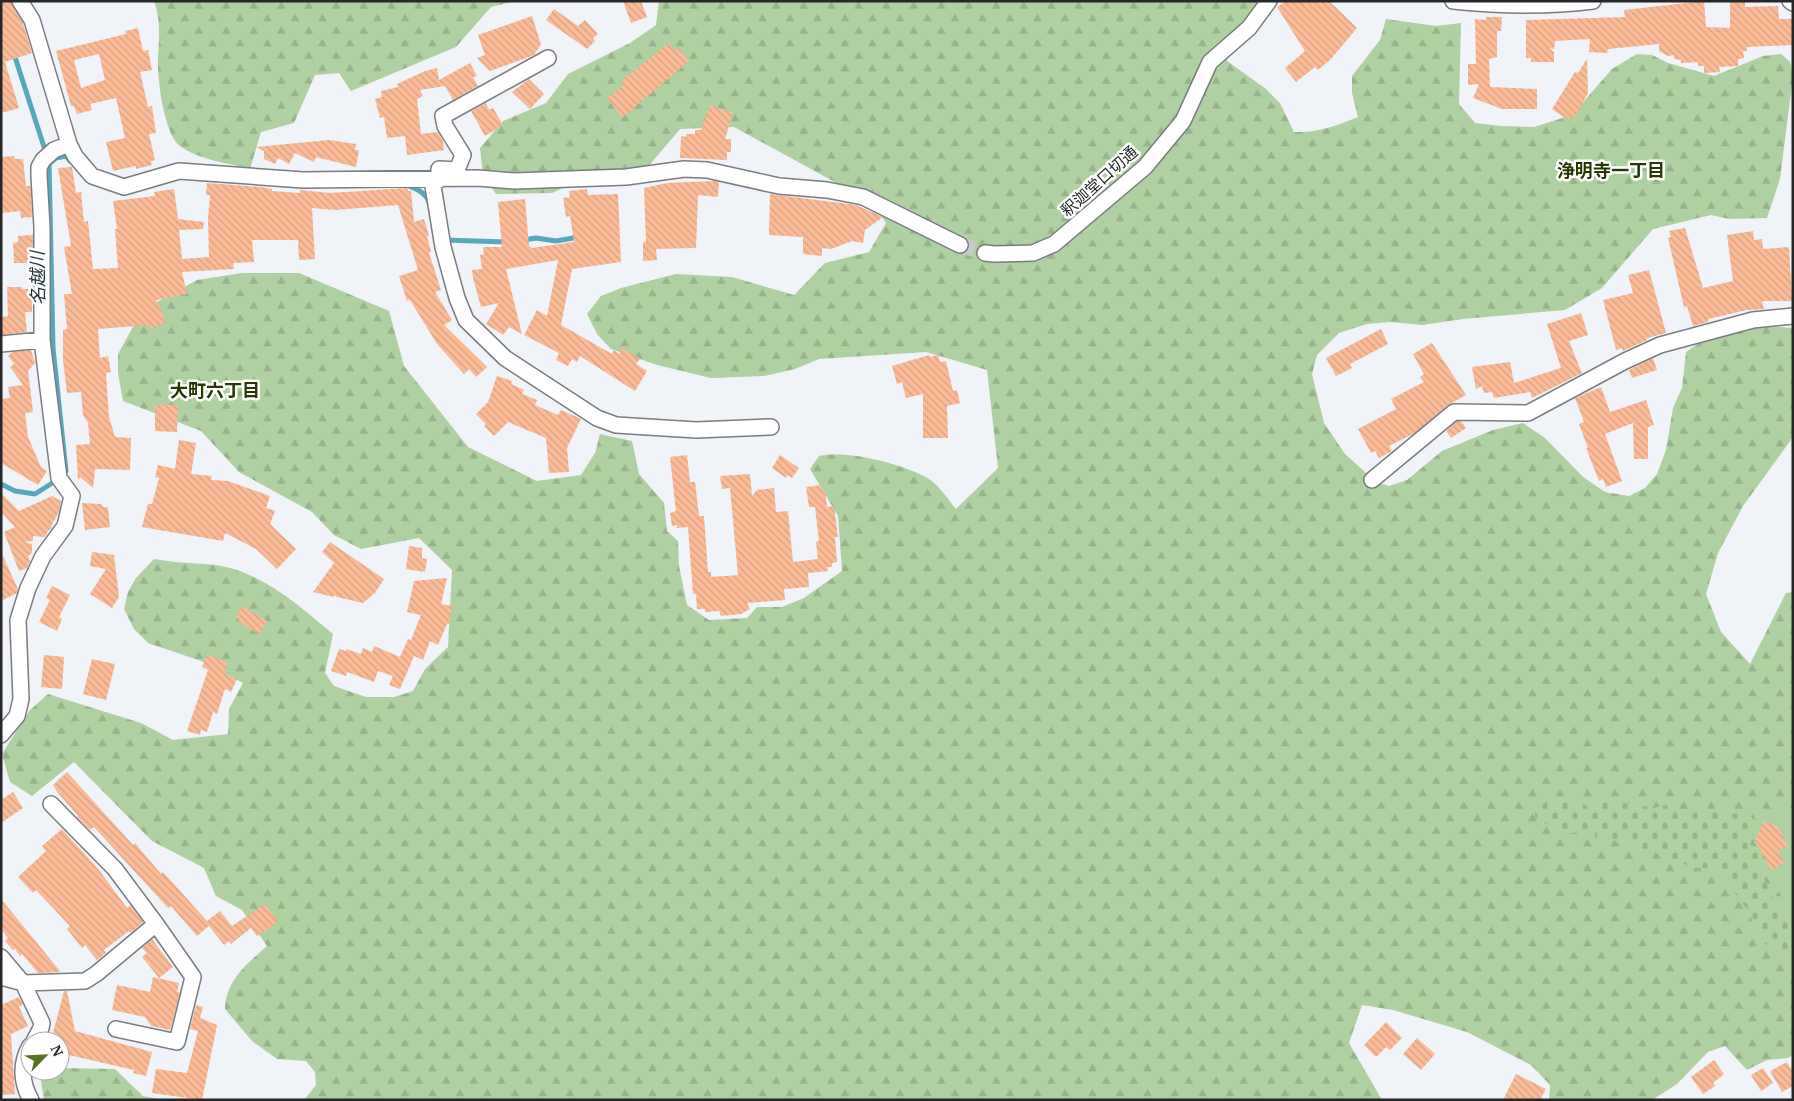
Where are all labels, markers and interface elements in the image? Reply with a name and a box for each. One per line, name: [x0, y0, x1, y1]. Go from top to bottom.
street label: 釈迦堂口切通: [1056, 141, 1142, 221]
district label: 浄明寺一丁目: [1557, 158, 1665, 182]
water label: 名越川: [24, 249, 49, 305]
district label: 大町六丁目: [170, 378, 260, 402]
north arrow: [20, 1031, 70, 1081]
text: N: [46, 1042, 68, 1060]

